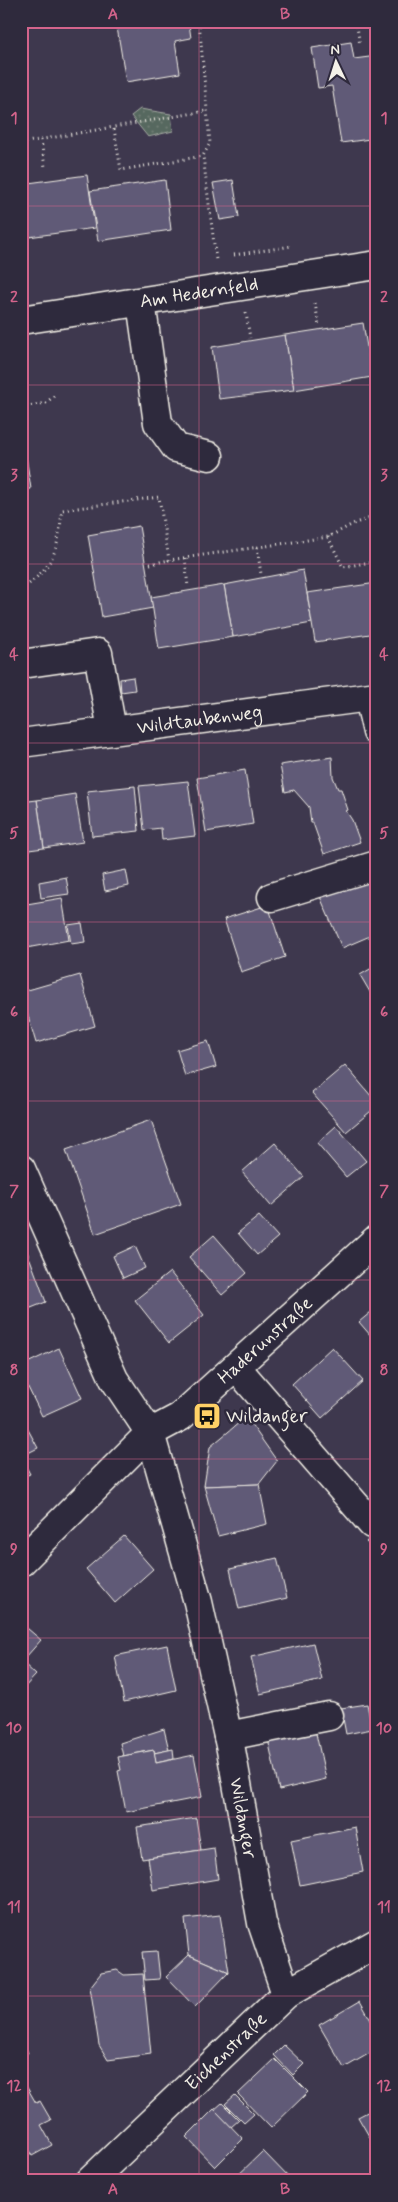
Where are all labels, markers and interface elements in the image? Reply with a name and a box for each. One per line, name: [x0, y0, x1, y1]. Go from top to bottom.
text: A: [108, 4, 118, 25]
text: B: [280, 4, 290, 25]
north arrow: [310, 38, 360, 88]
text: N: [330, 41, 340, 59]
text: 1: [10, 108, 18, 129]
text: 1: [380, 108, 388, 129]
street label: Am Hedernfeld: [138, 271, 260, 314]
text: 2: [10, 287, 18, 308]
text: 2: [380, 287, 388, 308]
text: 3: [10, 465, 18, 486]
text: 3: [380, 465, 388, 486]
text: 4: [9, 644, 19, 665]
text: 4: [379, 644, 389, 665]
street label: Wildtaubenweg: [135, 699, 264, 740]
text: 5: [9, 823, 19, 844]
text: 5: [379, 823, 389, 844]
text: 6: [10, 1002, 18, 1023]
text: 6: [380, 1002, 388, 1023]
text: 7: [9, 1181, 19, 1202]
text: 7: [379, 1181, 389, 1202]
street label: Haderunstraße: [212, 1291, 318, 1390]
text: 8: [9, 1360, 19, 1381]
text: 8: [379, 1360, 389, 1381]
bus stop icon: Wildanger: [192, 1401, 222, 1431]
place label: Wildanger: [226, 1404, 308, 1432]
text: 9: [10, 1539, 18, 1560]
text: 9: [380, 1539, 388, 1560]
text: 10: [6, 1718, 22, 1739]
text: 10: [376, 1718, 392, 1739]
street label: Wildanger: [224, 1776, 263, 1861]
text: 11: [7, 1897, 21, 1918]
text: 11: [377, 1897, 391, 1918]
street label: Eichenstraße: [180, 2006, 272, 2096]
text: 12: [6, 2076, 22, 2097]
text: 12: [376, 2076, 392, 2097]
text: A: [108, 2179, 118, 2200]
text: B: [280, 2179, 290, 2200]

